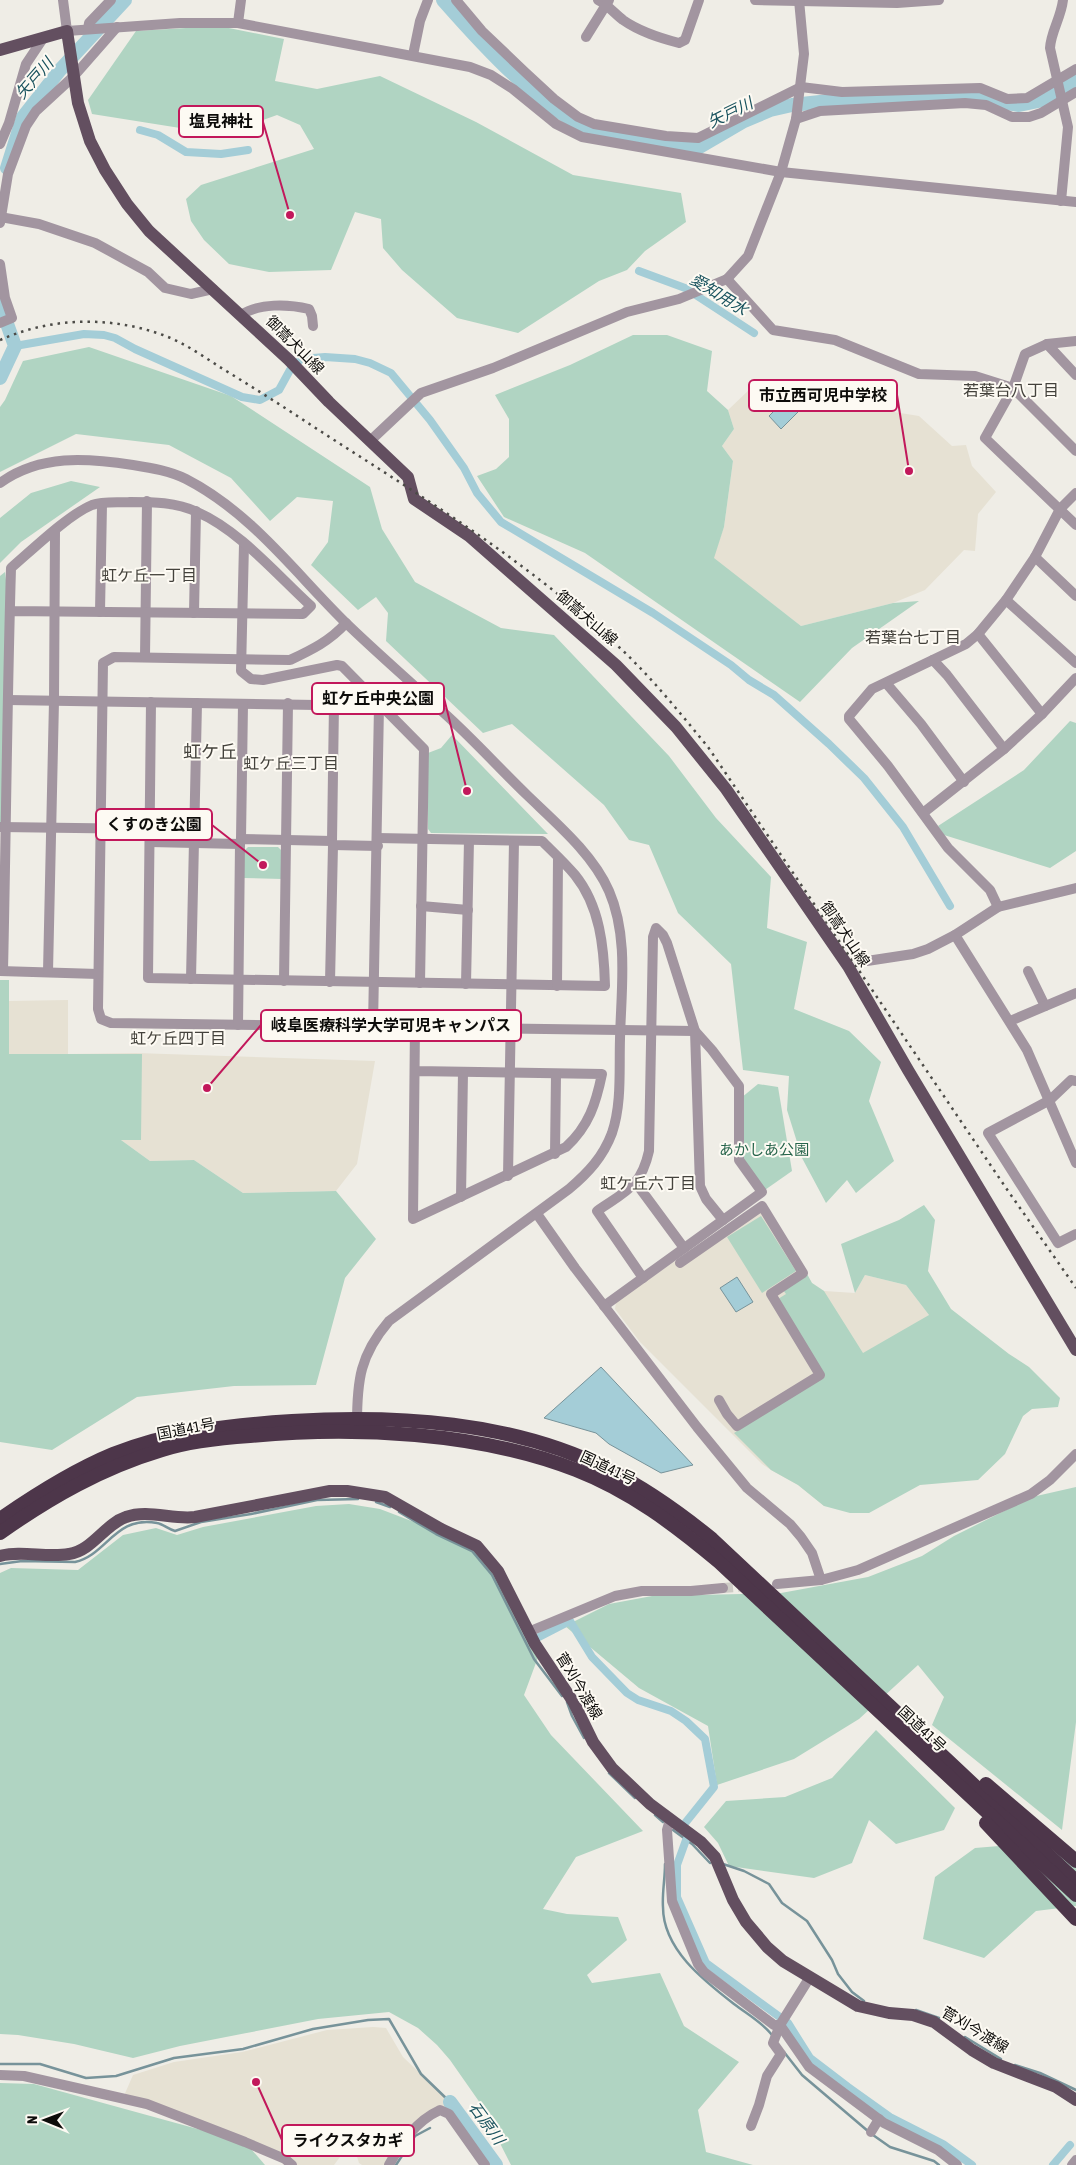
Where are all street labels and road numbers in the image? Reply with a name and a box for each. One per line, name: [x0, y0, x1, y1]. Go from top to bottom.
street label: 御嵩犬山線: [263, 312, 328, 377]
street label: 御嵩犬山線: [553, 587, 621, 649]
street label: 御嵩犬山線: [817, 898, 873, 970]
street label: 国道41号: [155, 1415, 217, 1442]
street label: 国道41号: [578, 1447, 639, 1488]
street label: 菅刈今渡線: [553, 1649, 606, 1722]
street label: 国道41号: [895, 1702, 950, 1755]
street label: 菅刈今渡線: [939, 2003, 1012, 2056]

